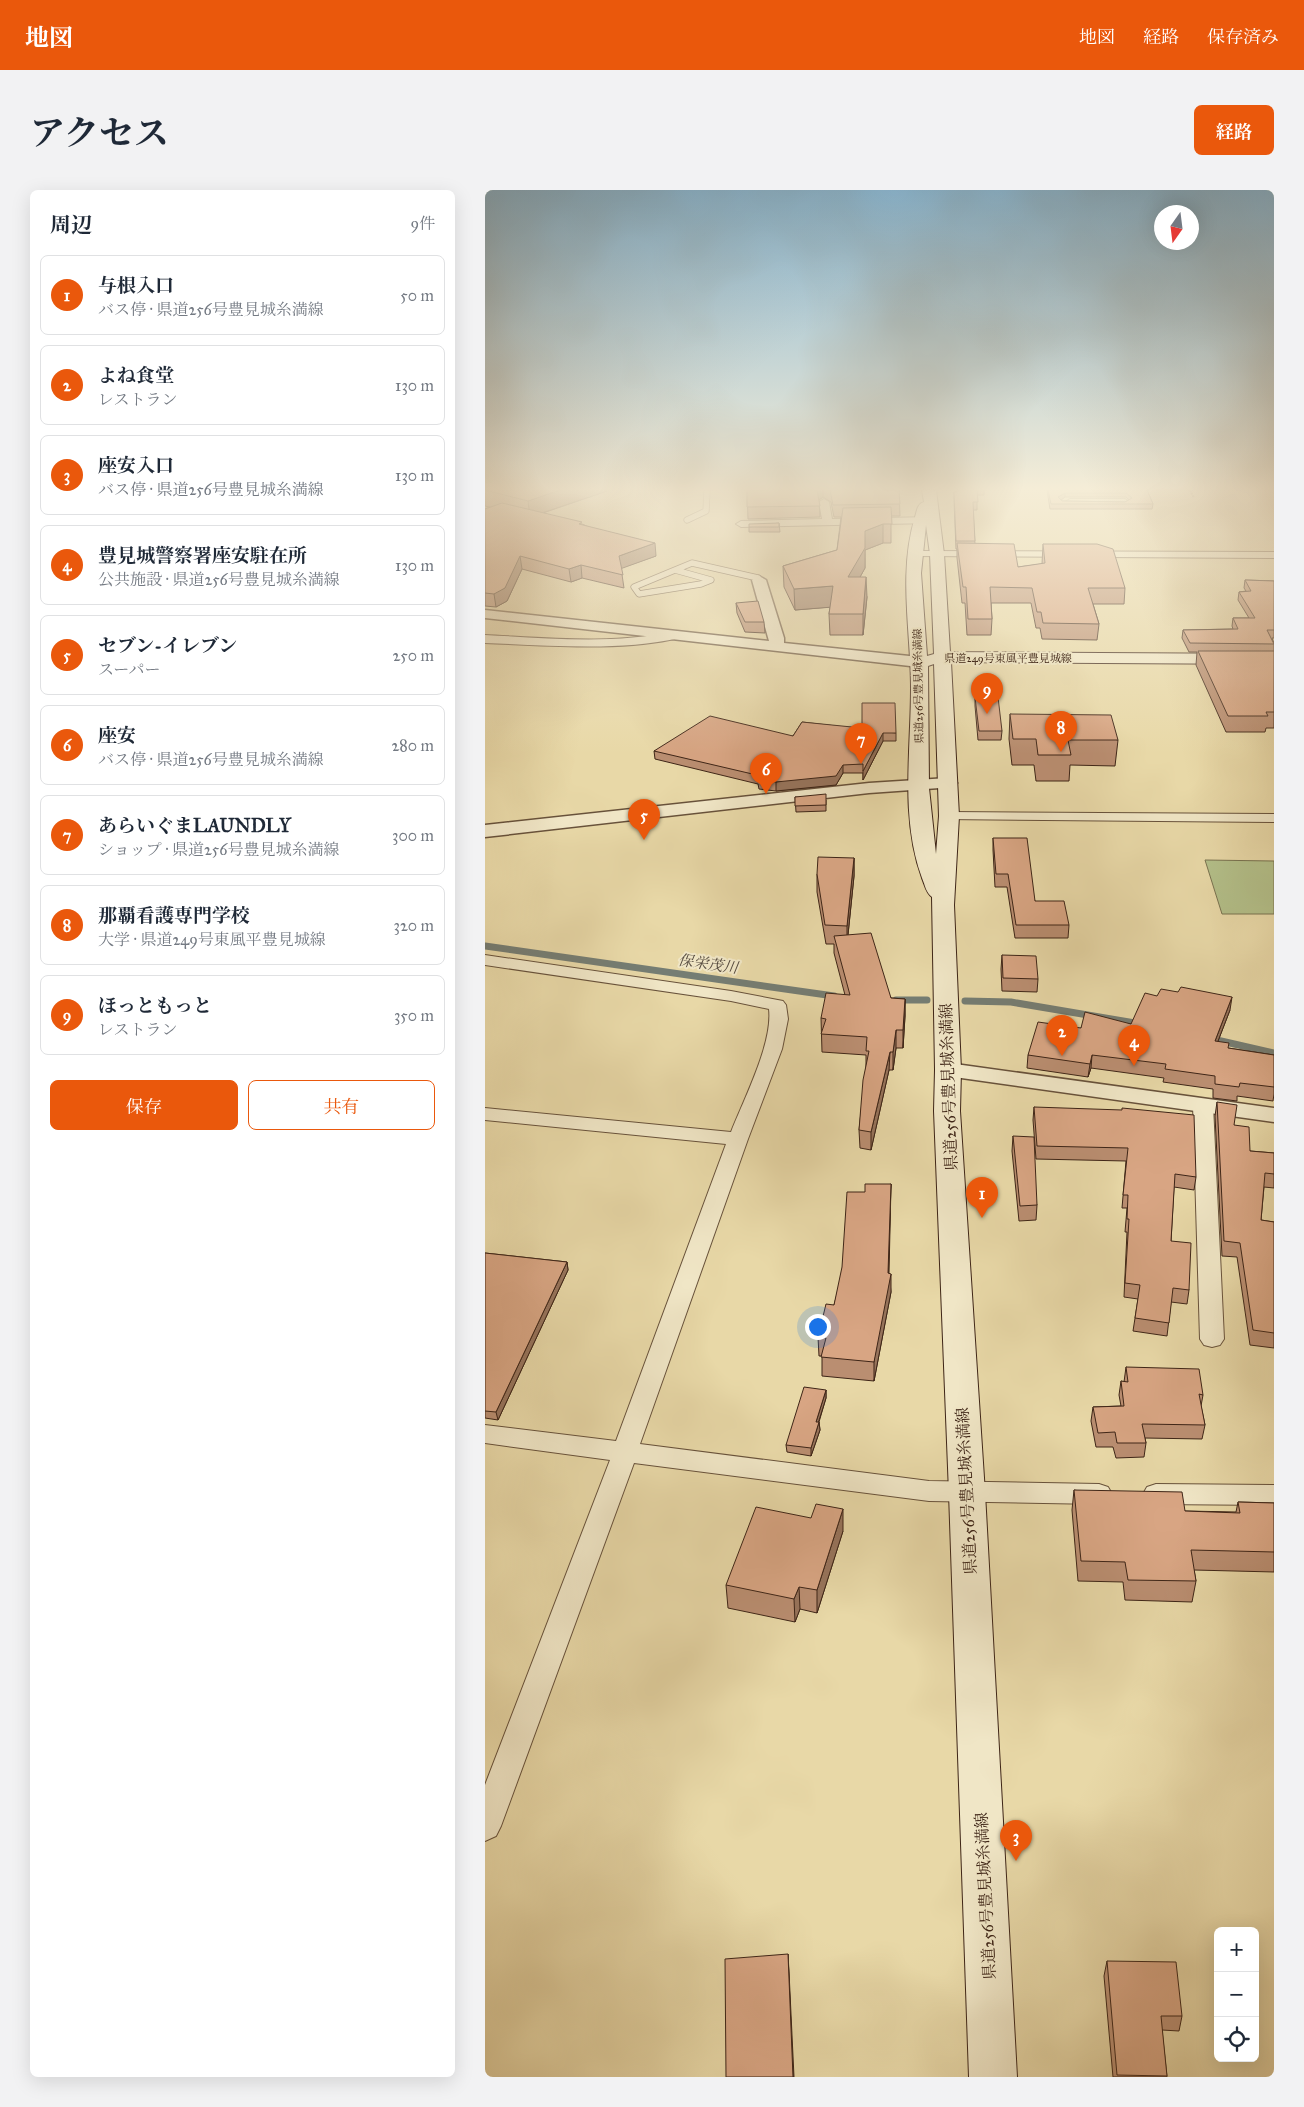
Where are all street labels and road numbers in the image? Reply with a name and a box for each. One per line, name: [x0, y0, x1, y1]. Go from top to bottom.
street label: 県道256号豊見城糸満線: [911, 628, 926, 744]
street label: 県道249号東風平豊見城線: [944, 652, 1072, 665]
street label: 県道256号豊見城糸満線: [936, 1003, 961, 1171]
street label: 県道256号豊見城糸満線: [953, 1407, 980, 1575]
street label: 県道256号豊見城糸満線: [972, 1812, 999, 1980]

